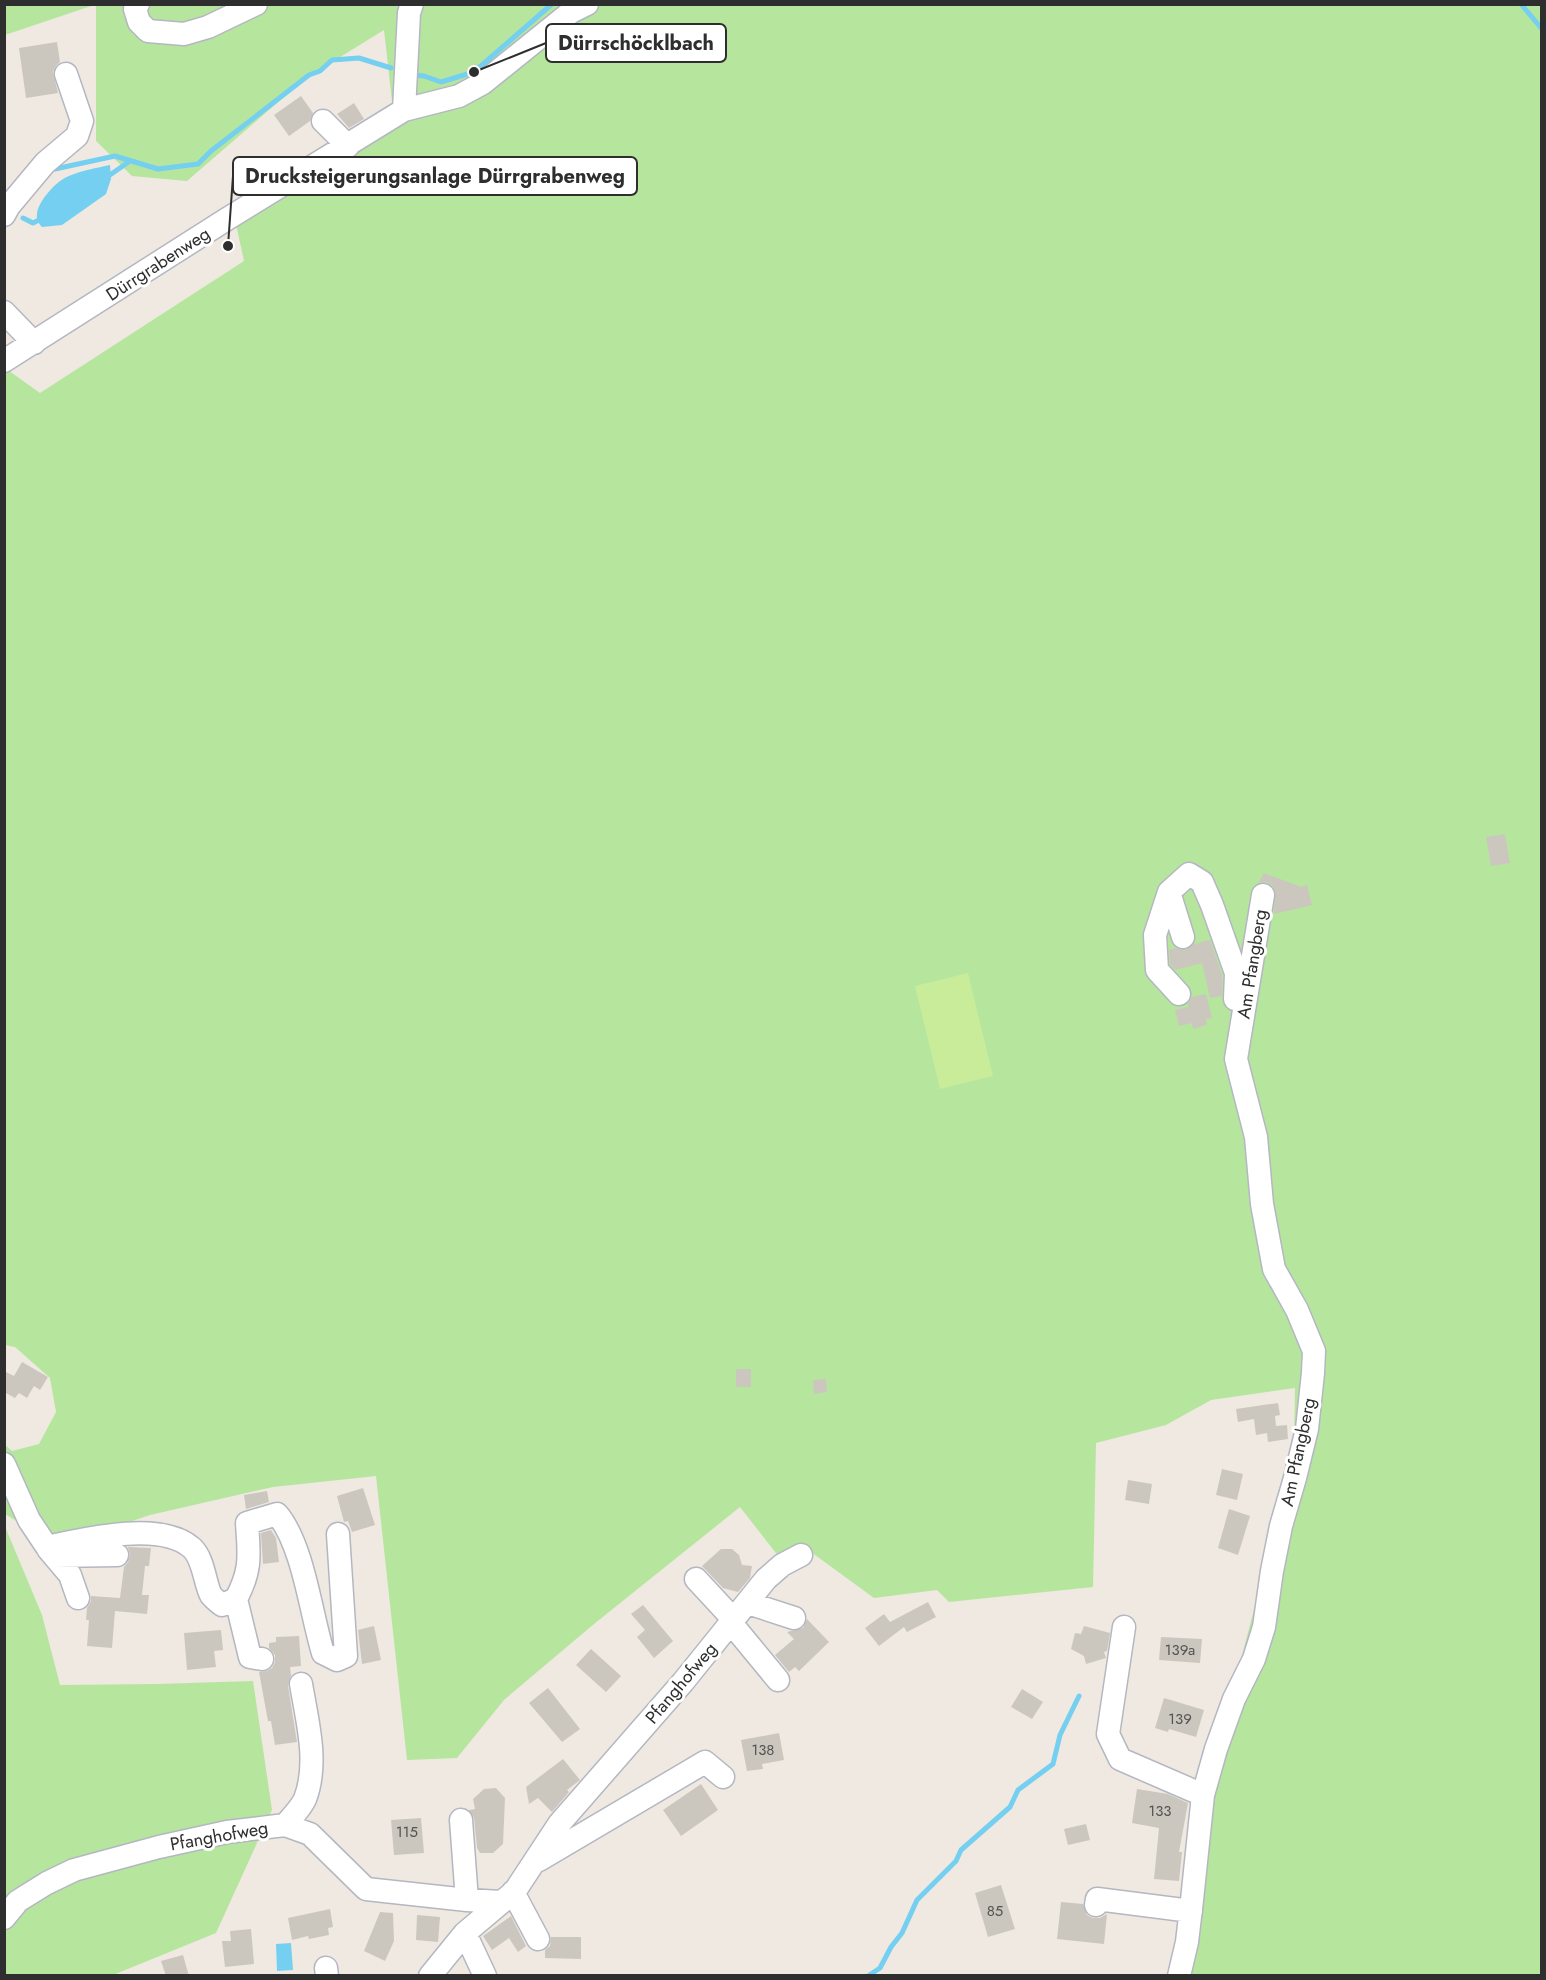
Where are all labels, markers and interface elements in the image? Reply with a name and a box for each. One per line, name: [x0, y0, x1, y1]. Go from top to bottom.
callout: Dürrschöcklbach: [546, 24, 726, 62]
text: Dürrschöcklbach: [558, 29, 714, 58]
callout: Drucksteigerungsanlage Dürrgrabenweg: [233, 157, 637, 195]
text: Drucksteigerungsanlage Dürrgrabenweg: [245, 162, 625, 191]
street label: Dürrgrabenweg: [101, 221, 215, 307]
street label: Am Pfangberg: [1231, 907, 1273, 1021]
street label: Am Pfangberg: [1274, 1395, 1322, 1509]
street label: Pfanghofweg: [639, 1637, 723, 1729]
house number: 139a: [1165, 1639, 1195, 1661]
house number: 139: [1168, 1708, 1192, 1730]
house number: 138: [751, 1739, 775, 1761]
house number: 133: [1148, 1800, 1172, 1822]
street label: Pfanghofweg: [168, 1815, 270, 1857]
house number: 115: [396, 1821, 418, 1843]
house number: 85: [987, 1900, 1003, 1922]

